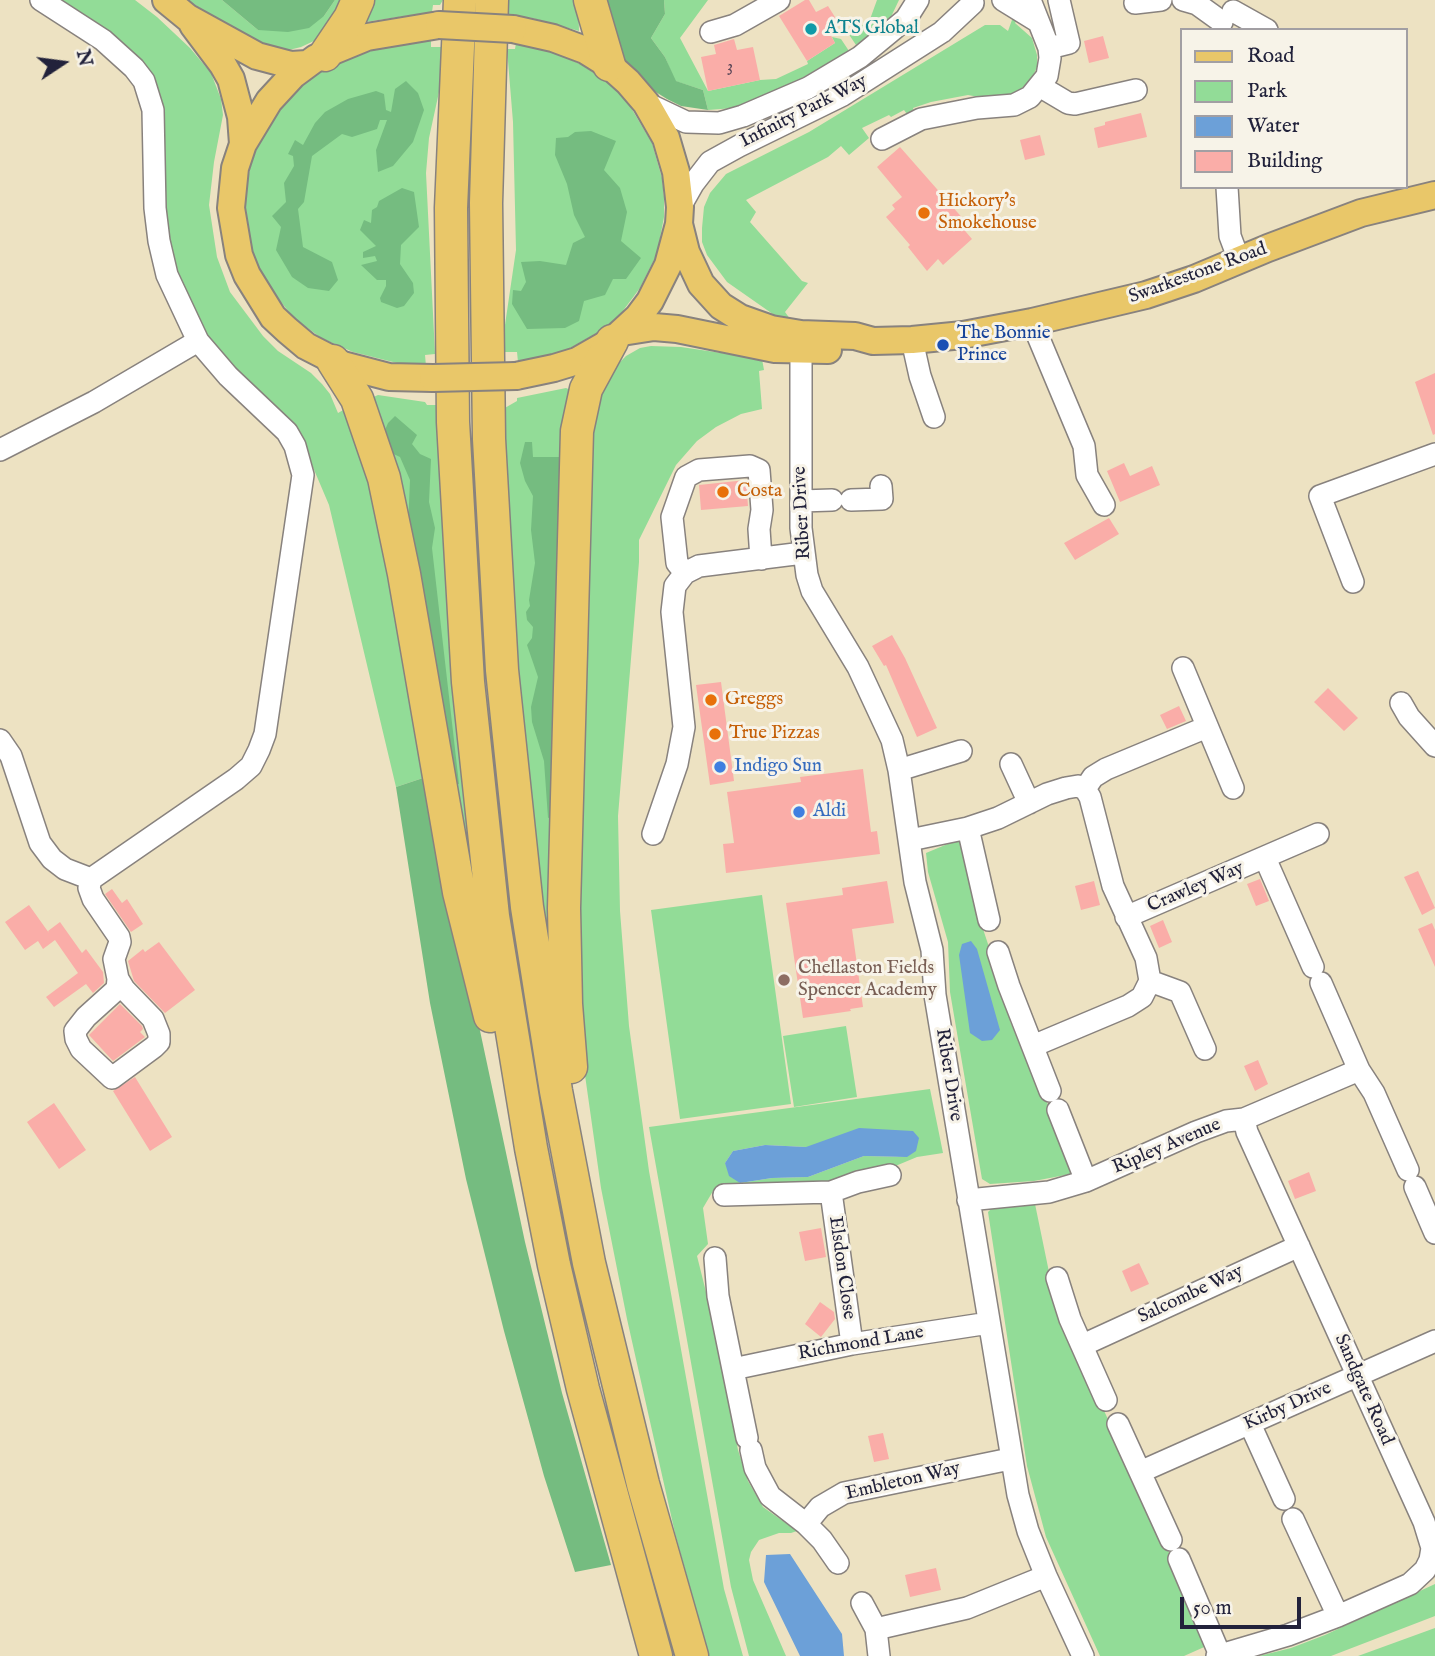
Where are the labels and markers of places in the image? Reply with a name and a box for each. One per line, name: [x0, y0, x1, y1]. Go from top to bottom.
place label: ATS Global: [825, 18, 919, 40]
marker: ATS Global: [803, 21, 819, 37]
place label: Hickory's Smokehouse: [938, 191, 1037, 235]
marker: Hickory's Smokehouse: [916, 205, 932, 221]
place label: The Bonnie Prince: [957, 323, 1051, 367]
marker: The Bonnie Prince: [935, 337, 951, 353]
place label: Costa: [737, 481, 782, 503]
marker: Costa: [715, 484, 731, 500]
place label: Greggs: [725, 689, 783, 711]
marker: Greggs: [703, 692, 719, 708]
place label: True Pizzas: [729, 723, 820, 745]
marker: True Pizzas: [707, 726, 723, 742]
place label: Indigo Sun: [734, 756, 822, 778]
marker: Indigo Sun: [712, 759, 728, 775]
place label: Aldi: [813, 801, 846, 823]
marker: Aldi: [791, 804, 807, 820]
place label: Chellaston Fields Spencer Academy: [798, 958, 937, 1002]
marker: Chellaston Fields Spencer Academy: [776, 972, 792, 988]

